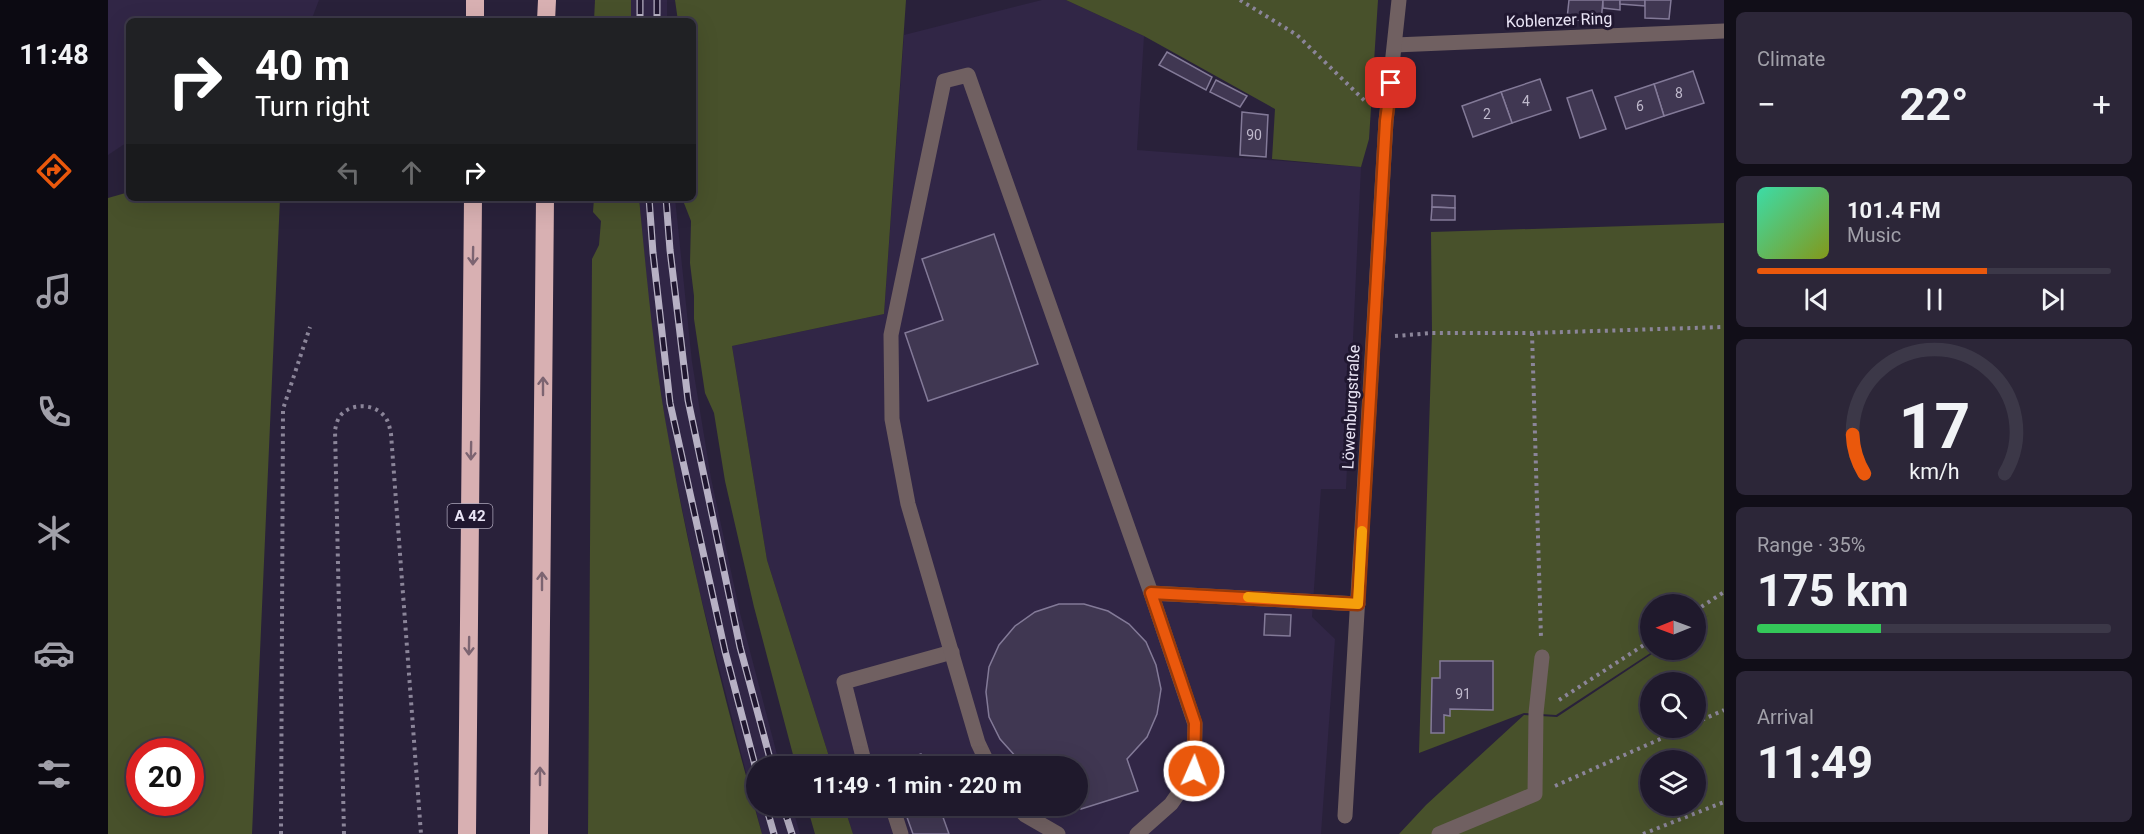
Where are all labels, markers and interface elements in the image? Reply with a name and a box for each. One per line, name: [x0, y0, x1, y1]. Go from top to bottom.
street label: Koblenzer Ring: [1505, 9, 1613, 31]
text: 11:48: [19, 39, 89, 71]
text: 40 m: [255, 41, 350, 90]
icon: right: [156, 42, 234, 120]
text: Climate: [1757, 47, 1825, 71]
pin: [1365, 57, 1416, 108]
icon: arrive: [1374, 66, 1407, 99]
text: 22°: [1899, 78, 1969, 131]
house number: 8: [1675, 85, 1683, 101]
text: −: [1757, 85, 1776, 124]
text: +: [2092, 85, 2111, 124]
text: Turn right: [255, 91, 370, 123]
house number: 4: [1522, 93, 1530, 109]
house number: 6: [1636, 98, 1644, 114]
house number: 2: [1483, 106, 1491, 122]
house number: 90: [1246, 127, 1262, 143]
icon: directions: [33, 150, 75, 192]
icon: left: [332, 156, 365, 189]
icon: ahead: [395, 156, 428, 189]
icon: right: [458, 156, 491, 189]
text: 101.4 FM: [1847, 198, 1941, 223]
text: Music: [1847, 223, 1901, 247]
one-way arrow: [467, 246, 479, 266]
icon: music: [33, 270, 75, 312]
icon: previous: [1800, 283, 1833, 316]
icon: pause: [1918, 283, 1951, 316]
icon: next: [2036, 283, 2069, 316]
street label: Löwenburgstraße: [1338, 344, 1364, 470]
one-way arrow: [537, 376, 549, 396]
text: 17: [1898, 390, 1970, 463]
icon: phone: [33, 391, 75, 433]
one-way arrow: [465, 441, 477, 461]
text: km/h: [1909, 459, 1959, 484]
road number: A 42: [448, 504, 493, 528]
icon: climate: [33, 512, 75, 554]
text: Range · 35%: [1757, 533, 1865, 557]
text: 175 km: [1757, 564, 1909, 617]
one-way arrow: [536, 571, 547, 591]
north arrow: [1640, 594, 1706, 660]
map controls: [1640, 594, 1706, 816]
icon: car: [33, 632, 75, 674]
one-way arrow: [463, 636, 475, 656]
button: search: [1640, 672, 1706, 738]
house number: 91: [1455, 686, 1471, 702]
text: Arrival: [1757, 705, 1814, 729]
text: 11:49: [1757, 736, 1873, 789]
speed limit sign: 20: [126, 738, 204, 816]
position arrow: [1162, 739, 1226, 803]
button: layers: [1640, 750, 1706, 816]
icon: filters: [33, 753, 75, 795]
one-way arrow: [534, 766, 546, 786]
text: 11:49 · 1 min · 220 m: [812, 773, 1022, 798]

